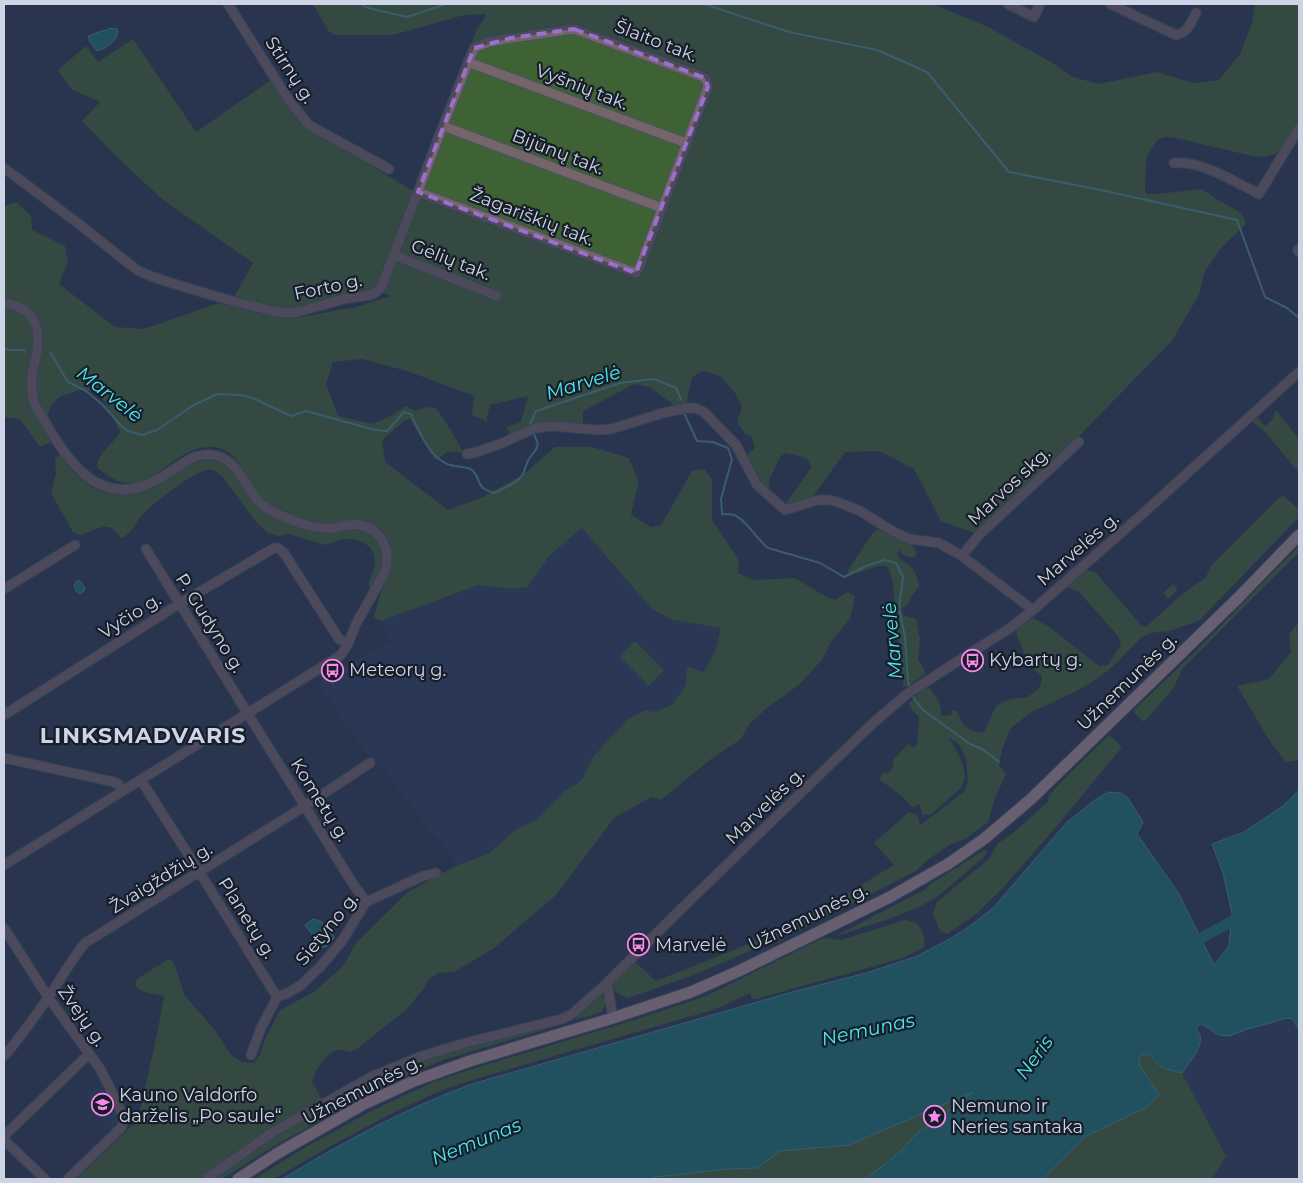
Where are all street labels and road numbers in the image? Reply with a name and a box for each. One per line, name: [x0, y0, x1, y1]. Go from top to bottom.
street label: Šlaito tak.: [612, 15, 700, 67]
street label: Stirnų g.: [260, 32, 320, 108]
street label: Vyšnių tak.: [533, 59, 631, 115]
street label: Bijūnų tak.: [509, 124, 607, 180]
street label: Žagariškių tak.: [467, 183, 597, 251]
street label: Gėlių tak.: [408, 235, 494, 285]
street label: Forto g.: [292, 269, 364, 305]
street label: Marvos skg.: [963, 442, 1055, 530]
street label: Marvelės g.: [1033, 508, 1123, 590]
street label: P. Gudyno g.: [171, 569, 249, 677]
street label: Vyčio g.: [95, 588, 165, 644]
street label: Užnemunės g.: [1072, 629, 1182, 735]
street label: Kometų g.: [286, 754, 354, 846]
street label: Marvelės g.: [721, 763, 809, 849]
street label: Žvaigždžių g.: [106, 838, 216, 918]
street label: Planetų g.: [213, 873, 281, 963]
street label: Užnemunės g.: [745, 879, 871, 955]
street label: Sietyno g.: [291, 888, 363, 970]
street label: Žvejų g.: [53, 981, 111, 1051]
street label: Užnemunės g.: [299, 1051, 425, 1129]

